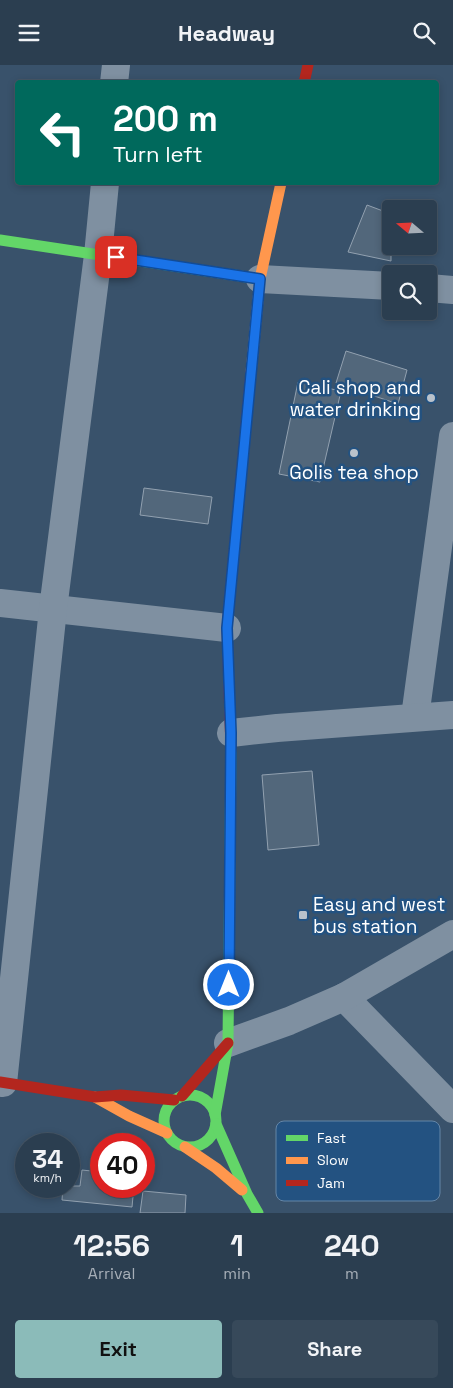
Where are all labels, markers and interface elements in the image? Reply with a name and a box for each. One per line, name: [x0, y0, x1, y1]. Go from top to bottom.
icon: menu: [15, 19, 43, 47]
text: Headway: [178, 19, 275, 47]
icon: search: [410, 19, 438, 47]
text: 200 m: [113, 97, 218, 141]
icon: left: [30, 100, 95, 165]
text: Turn left: [113, 140, 203, 168]
north arrow: [382, 200, 438, 255]
map controls: [382, 200, 437, 320]
pin: [95, 236, 137, 278]
icon: arrive: [102, 243, 130, 271]
button: search: [382, 265, 437, 320]
place label: Cali shop and water drinking: [290, 375, 421, 422]
marker: Cali shop and water drinking: [425, 392, 437, 404]
marker: Golis tea shop: [348, 447, 360, 459]
place label: Golis tea shop: [289, 460, 419, 485]
place label: Easy and west bus station: [313, 892, 446, 939]
marker: Easy and west bus station: [297, 909, 309, 921]
position arrow: [202, 958, 254, 1010]
legend: [276, 1121, 440, 1201]
text: Fast: [317, 1129, 346, 1147]
speed limit sign: 40: [90, 1133, 155, 1198]
text: 34: [32, 1143, 63, 1175]
text: Slow: [317, 1151, 349, 1169]
text: km/h: [33, 1170, 62, 1186]
text: Jam: [317, 1174, 345, 1192]
text: 12:56: [73, 1226, 150, 1265]
text: 1: [230, 1226, 244, 1265]
text: 240: [324, 1226, 380, 1265]
text: Arrival: [88, 1263, 135, 1284]
text: min: [223, 1263, 251, 1284]
text: m: [345, 1263, 359, 1284]
button: Exit: [15, 1320, 222, 1378]
button: Share: [232, 1320, 438, 1378]

